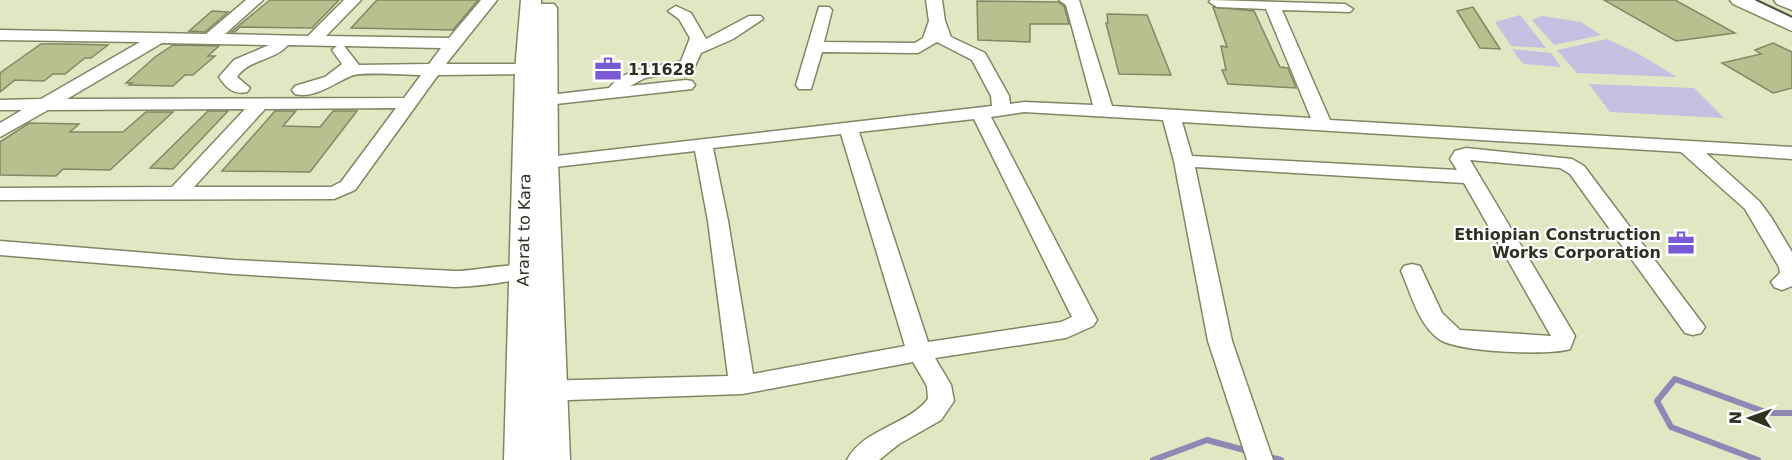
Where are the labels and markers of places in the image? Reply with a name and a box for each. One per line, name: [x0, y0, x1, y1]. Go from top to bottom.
office icon: 111628: [593, 54, 623, 84]
place label: 111628: [628, 60, 695, 79]
place label: Ethiopian Construction Works Corporation: [1454, 225, 1661, 262]
office icon: Ethiopian Construction Works Corporation: [1666, 228, 1696, 258]

